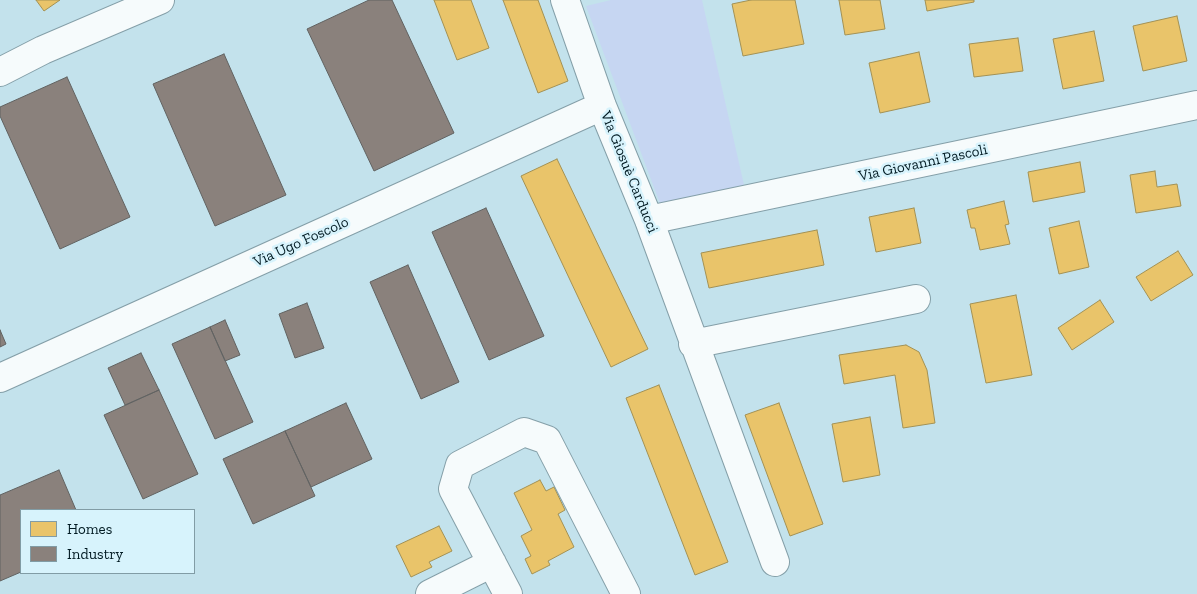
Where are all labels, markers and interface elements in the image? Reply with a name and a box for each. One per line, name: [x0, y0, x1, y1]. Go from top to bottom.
street label: Via Giosuè Carducci: [596, 108, 662, 236]
street label: Via Giovanni Pascoli: [857, 141, 989, 185]
street label: Via Ugo Foscolo: [250, 213, 352, 271]
legend: [20, 509, 195, 574]
text: Homes: [67, 520, 112, 538]
text: Industry: [67, 545, 123, 563]

